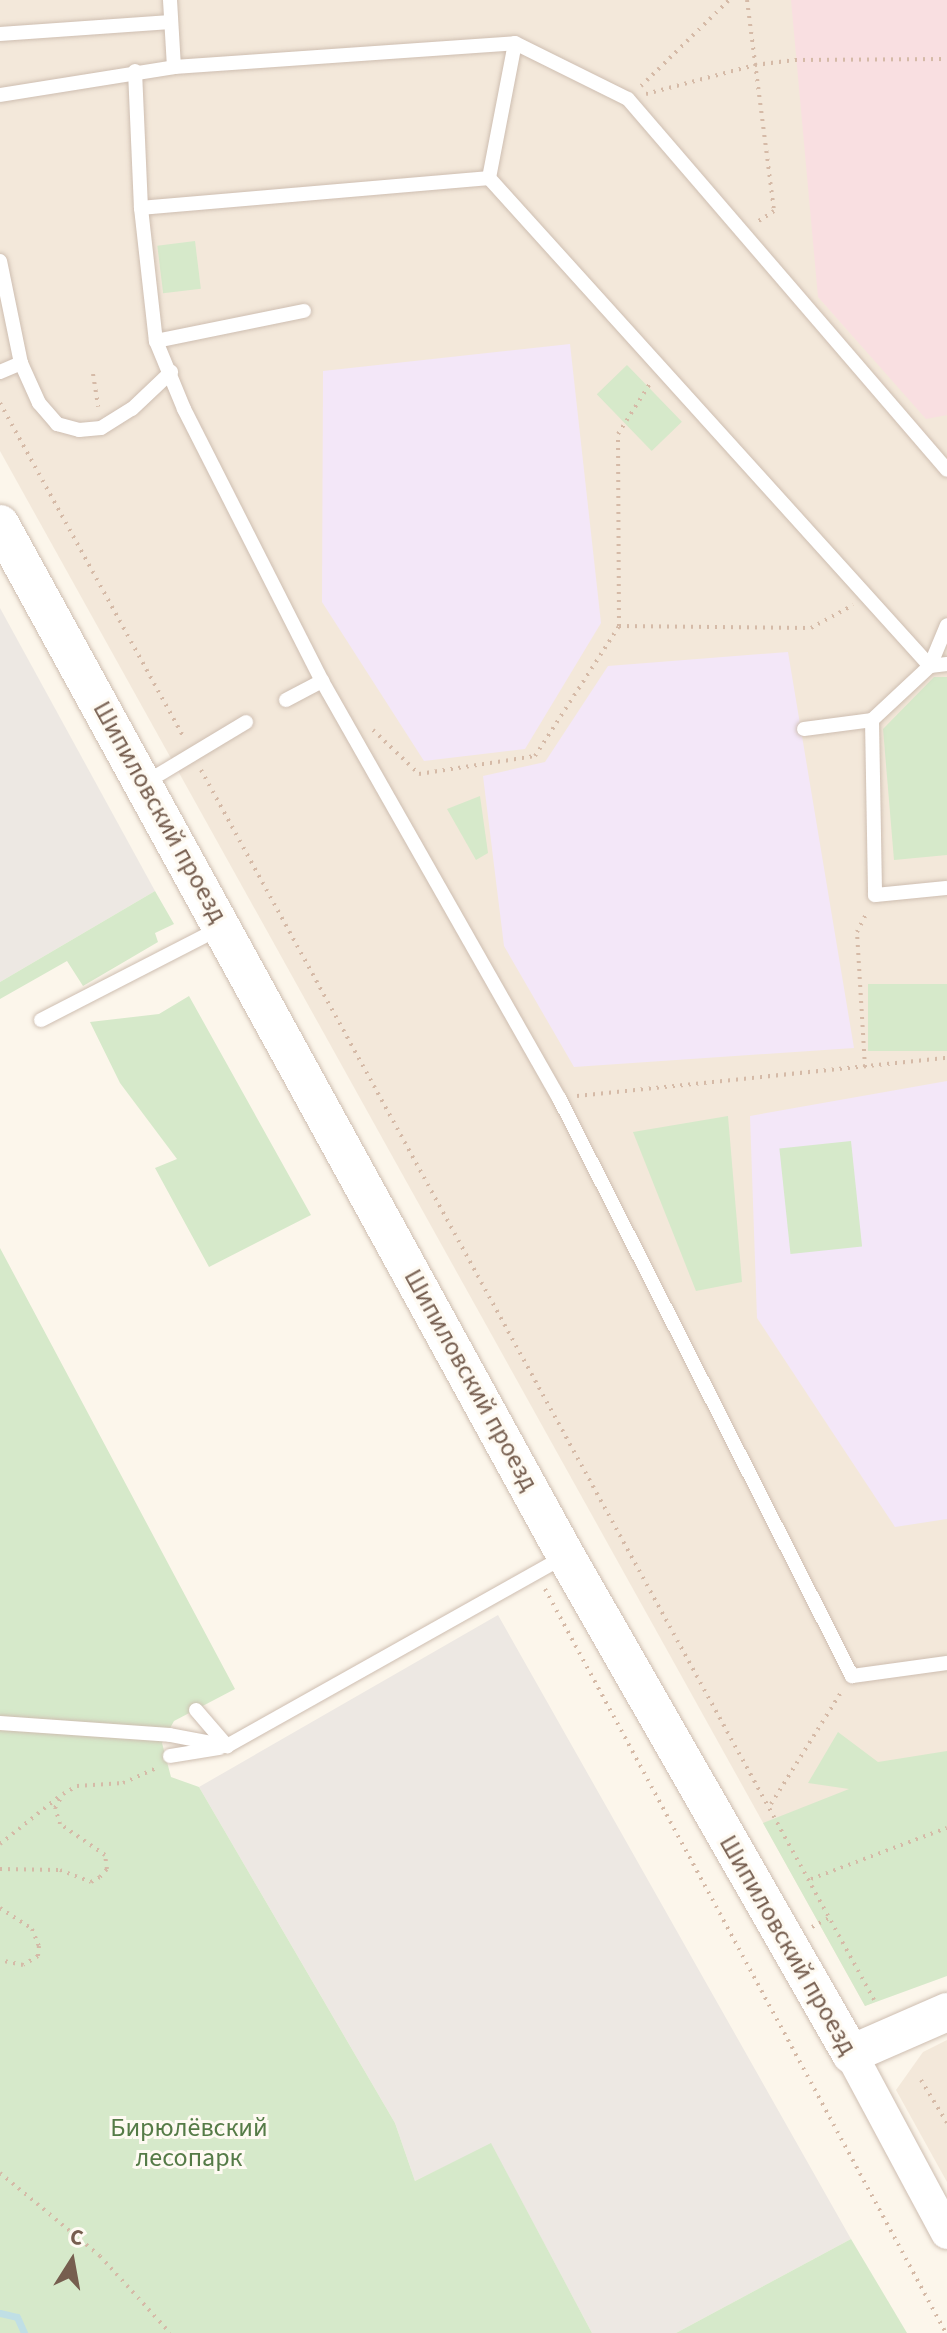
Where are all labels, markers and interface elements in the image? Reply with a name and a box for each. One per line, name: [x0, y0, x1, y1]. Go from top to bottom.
street label: Шипиловский проезд: [86, 696, 234, 928]
street label: Шипиловский проезд: [397, 1264, 545, 1496]
street label: Шипиловский проезд: [712, 1830, 864, 2060]
park label: Бирюлёвский лесопарк: [110, 2112, 268, 2174]
north arrow: [32, 2221, 112, 2301]
text: С: [67, 2221, 86, 2254]

